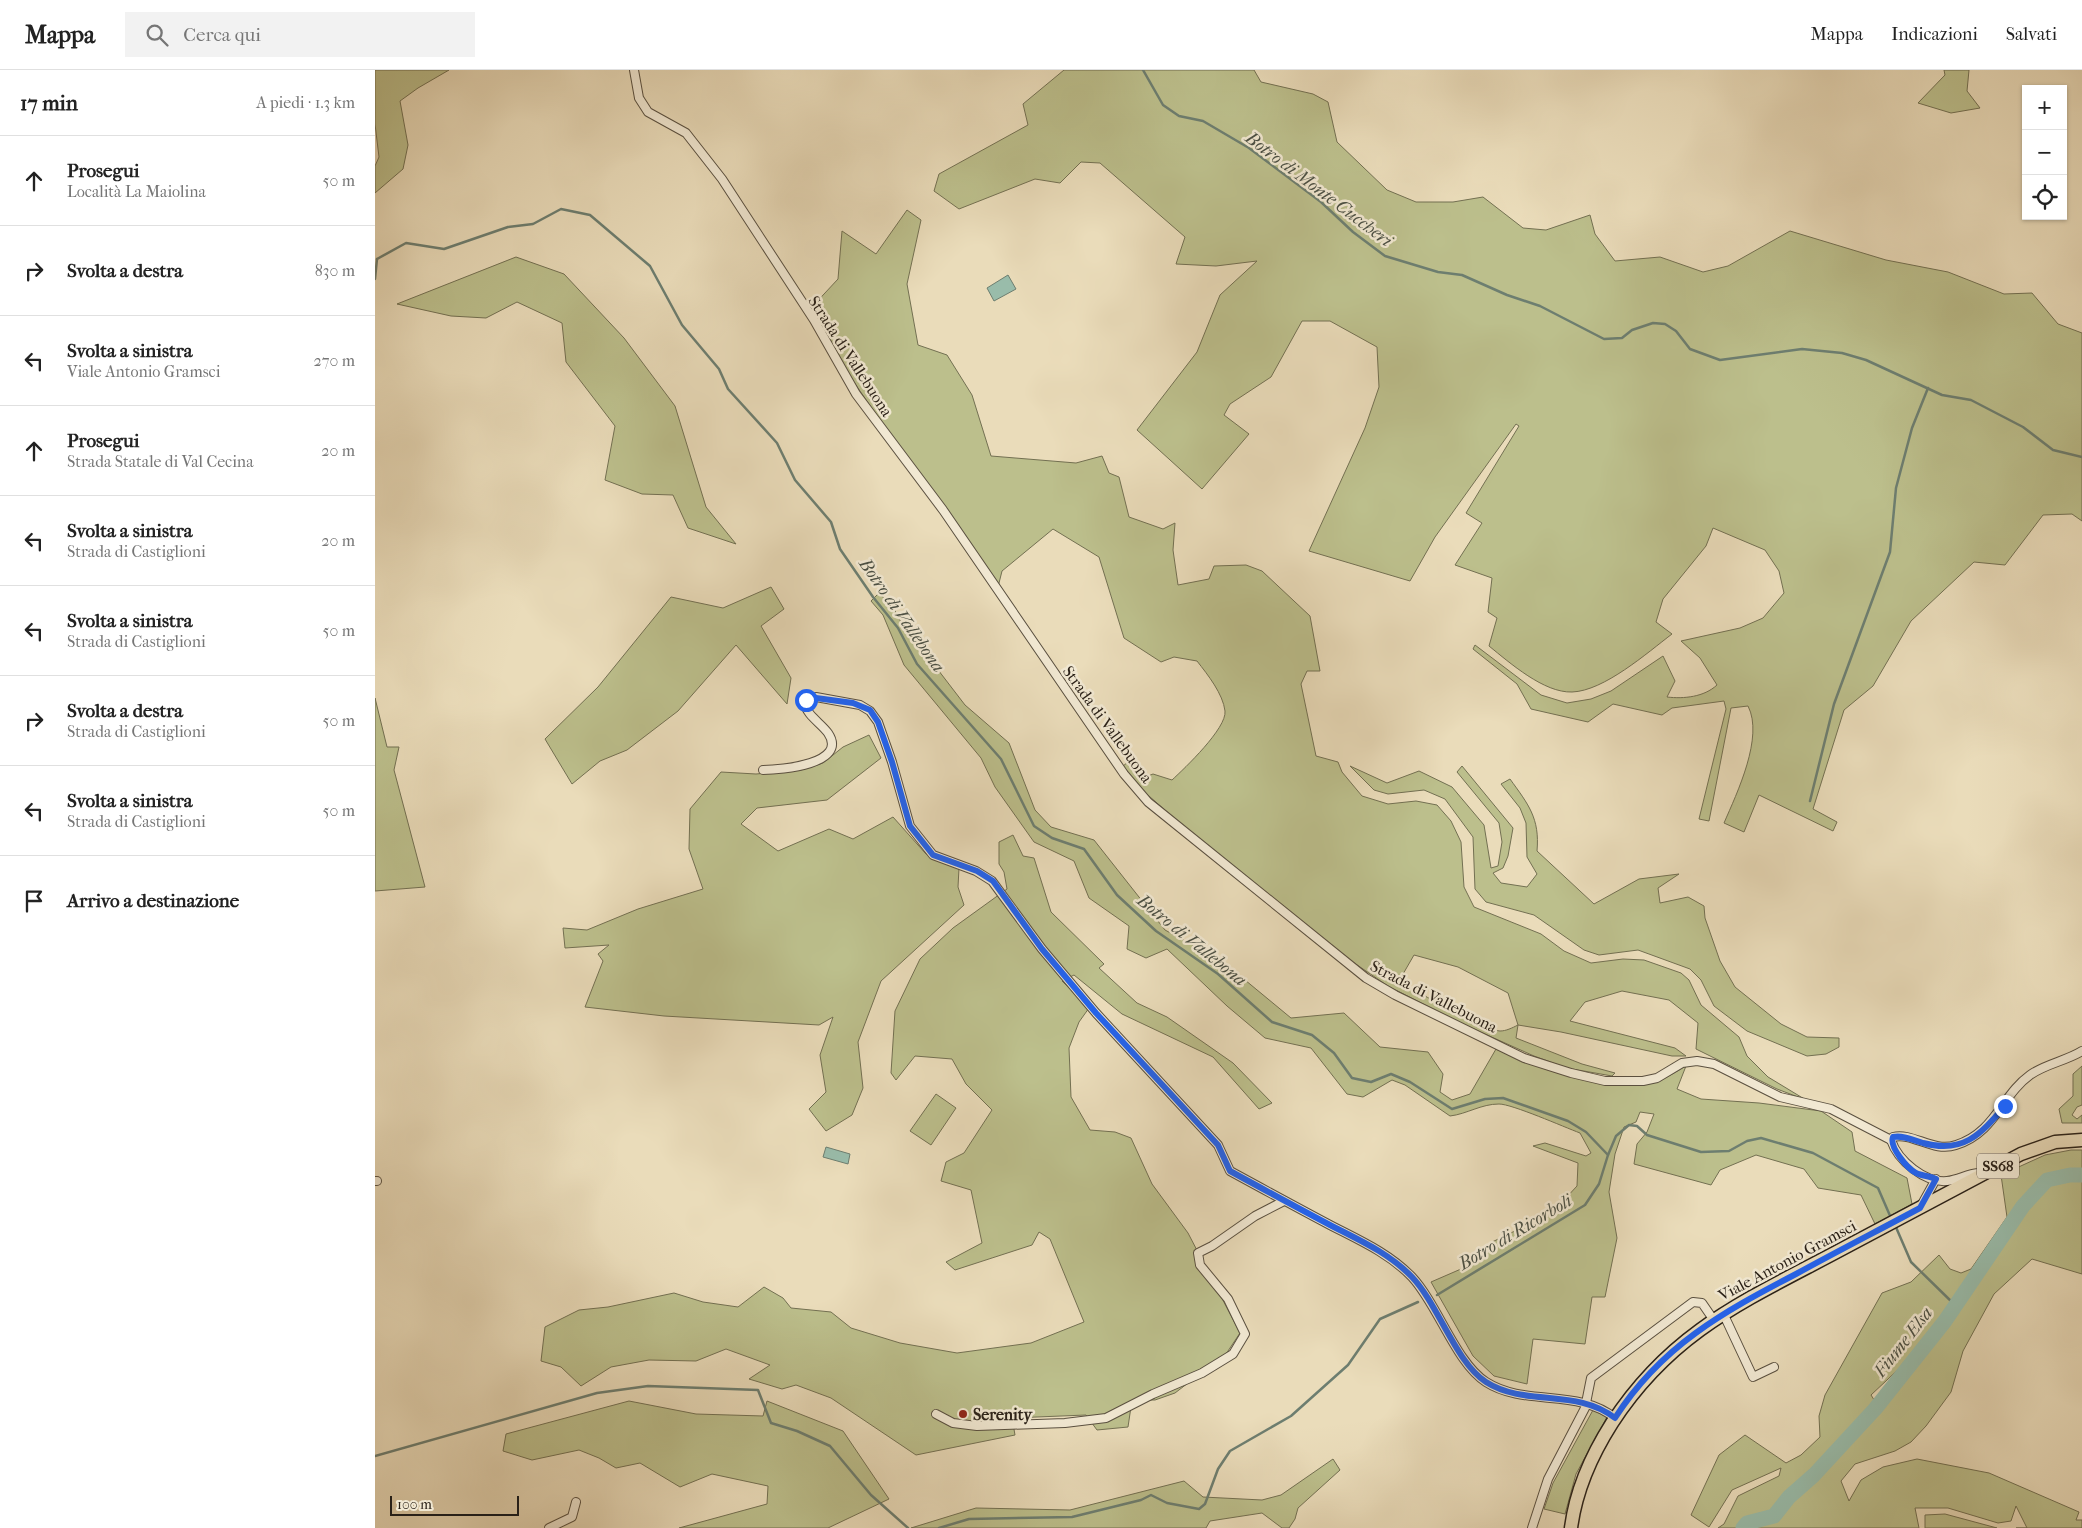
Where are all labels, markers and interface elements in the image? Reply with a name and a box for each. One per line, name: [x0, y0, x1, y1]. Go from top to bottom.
search box: [125, 12, 475, 57]
text: Mappa: [25, 21, 95, 49]
icon: search: [143, 21, 171, 49]
text: Cerca qui: [183, 24, 261, 46]
text: Mappa: [1810, 24, 1863, 45]
text: Indicazioni: [1891, 24, 1978, 45]
text: Salvati: [2006, 24, 2057, 45]
map controls: [2022, 85, 2067, 220]
button: +: [2022, 85, 2067, 130]
text: 17 min: [20, 91, 78, 115]
text: A piedi · 1.3 km: [256, 93, 355, 112]
water label: Botro di Monte Cuccheri: [1241, 127, 1398, 252]
button: −: [2022, 130, 2067, 175]
text: Prosegui: [67, 160, 139, 182]
icon: ahead: [20, 167, 48, 195]
text: 50 m: [323, 171, 355, 190]
button: locate: [2022, 175, 2067, 220]
text: Località La Maiolina: [67, 182, 206, 201]
icon: right: [20, 257, 48, 285]
text: Svolta a destra: [67, 260, 183, 282]
text: 830 m: [315, 261, 355, 280]
street label: Strada di Vallebuona: [804, 292, 897, 421]
text: Svolta a sinistra: [67, 340, 193, 362]
icon: left: [20, 347, 48, 375]
text: 270 m: [314, 351, 355, 370]
text: Viale Antonio Gramsci: [67, 362, 220, 381]
text: Prosegui: [67, 430, 139, 452]
icon: ahead: [20, 437, 48, 465]
text: 20 m: [321, 441, 355, 460]
text: Strada Statale di Val Cecina: [67, 452, 254, 471]
text: Svolta a sinistra: [67, 520, 193, 542]
icon: left: [20, 527, 48, 555]
text: 20 m: [321, 531, 355, 550]
text: Strada di Castiglioni: [67, 542, 206, 561]
water label: Botro di Vallebona: [854, 553, 949, 676]
text: Svolta a sinistra: [67, 610, 193, 632]
icon: left: [20, 617, 48, 645]
text: 50 m: [323, 621, 355, 640]
text: Strada di Castiglioni: [67, 632, 206, 651]
street label: Strada di Vallebuona: [1059, 662, 1157, 787]
route start: [795, 689, 818, 712]
text: Svolta a destra: [67, 700, 183, 722]
icon: right: [20, 707, 48, 735]
text: 50 m: [323, 711, 355, 730]
text: Strada di Castiglioni: [67, 722, 206, 741]
text: Svolta a sinistra: [67, 790, 193, 812]
icon: left: [20, 797, 48, 825]
text: 50 m: [323, 801, 355, 820]
text: Strada di Castiglioni: [67, 812, 206, 831]
icon: arrive: [20, 887, 48, 915]
water label: Botro di Vallebona: [1132, 889, 1250, 991]
text: Arrivo a destinazione: [67, 890, 239, 912]
street label: Strada di Vallebuona: [1367, 956, 1501, 1037]
route end: [1994, 1095, 2017, 1118]
road number: SS68: [1977, 1154, 2019, 1178]
water label: Botro di Ricorboli: [1454, 1189, 1577, 1275]
street label: Viale Antonio Gramsci: [1714, 1216, 1860, 1305]
water label: Fiume Elsa: [1869, 1303, 1937, 1382]
place label: Serenity: [973, 1405, 1033, 1425]
marker: Serenity: [957, 1408, 969, 1420]
scale bar: [390, 1493, 519, 1516]
text: 100 m: [397, 1496, 432, 1513]

